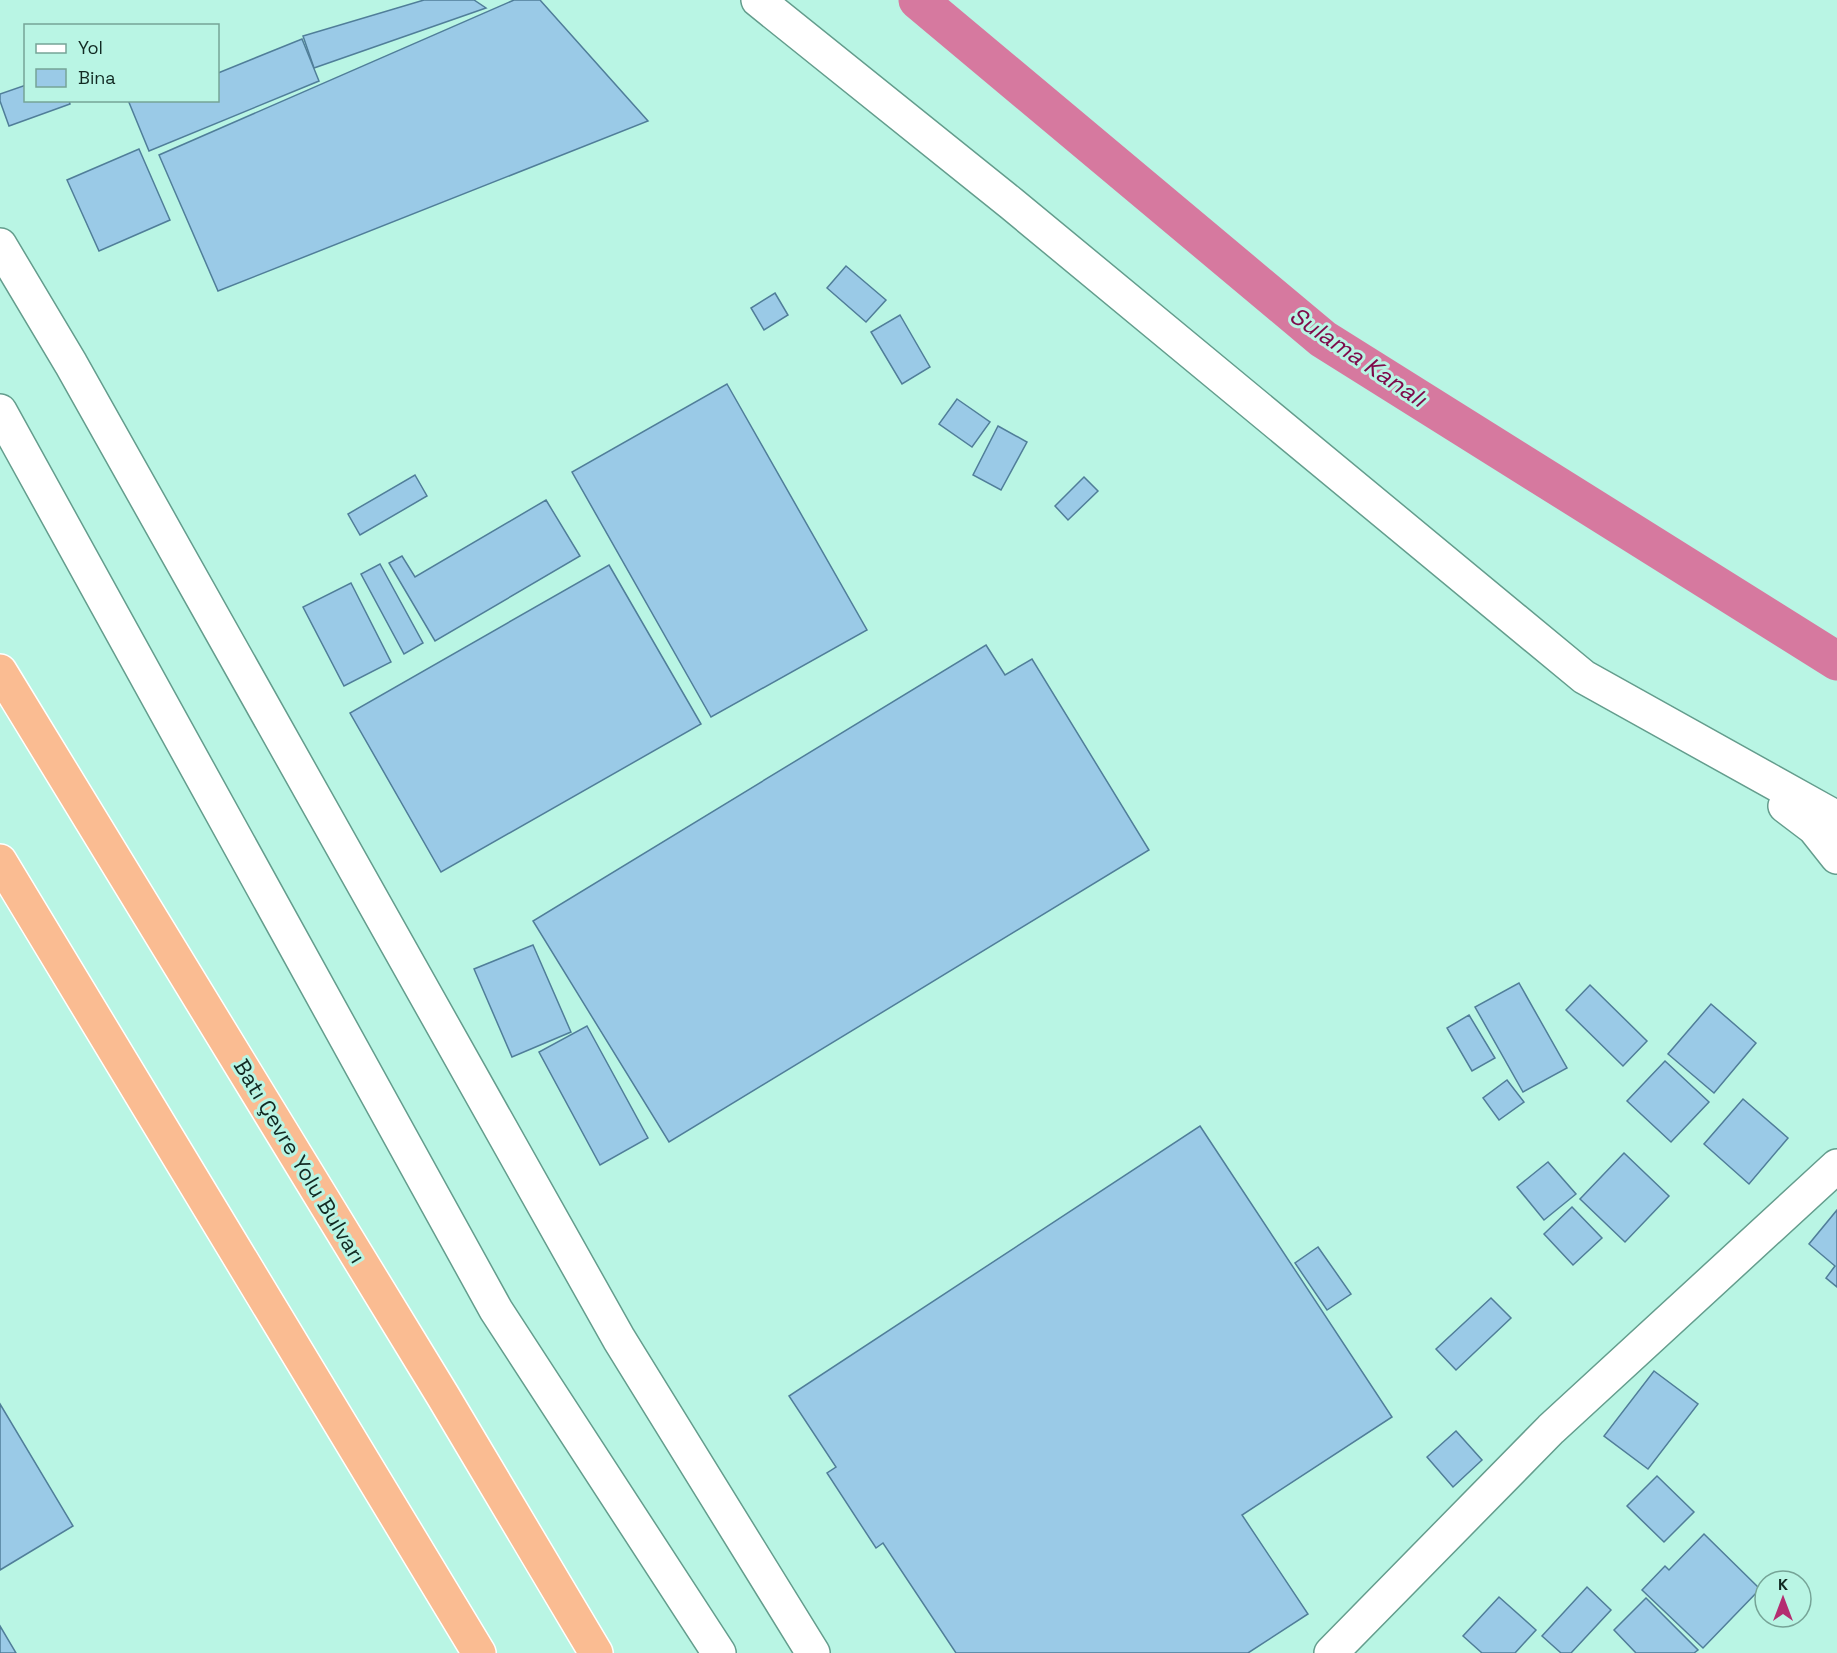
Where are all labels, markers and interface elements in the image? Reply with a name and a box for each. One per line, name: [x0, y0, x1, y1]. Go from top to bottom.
legend: [24, 24, 219, 102]
text: Yol: [78, 36, 103, 59]
text: Bina: [78, 66, 116, 89]
water label: Sulama Kanalı: [1284, 299, 1434, 414]
street label: Batı Çevre Yolu Bulvarı: [228, 1054, 372, 1268]
north arrow: [1753, 1569, 1813, 1629]
text: K: [1778, 1574, 1788, 1595]

